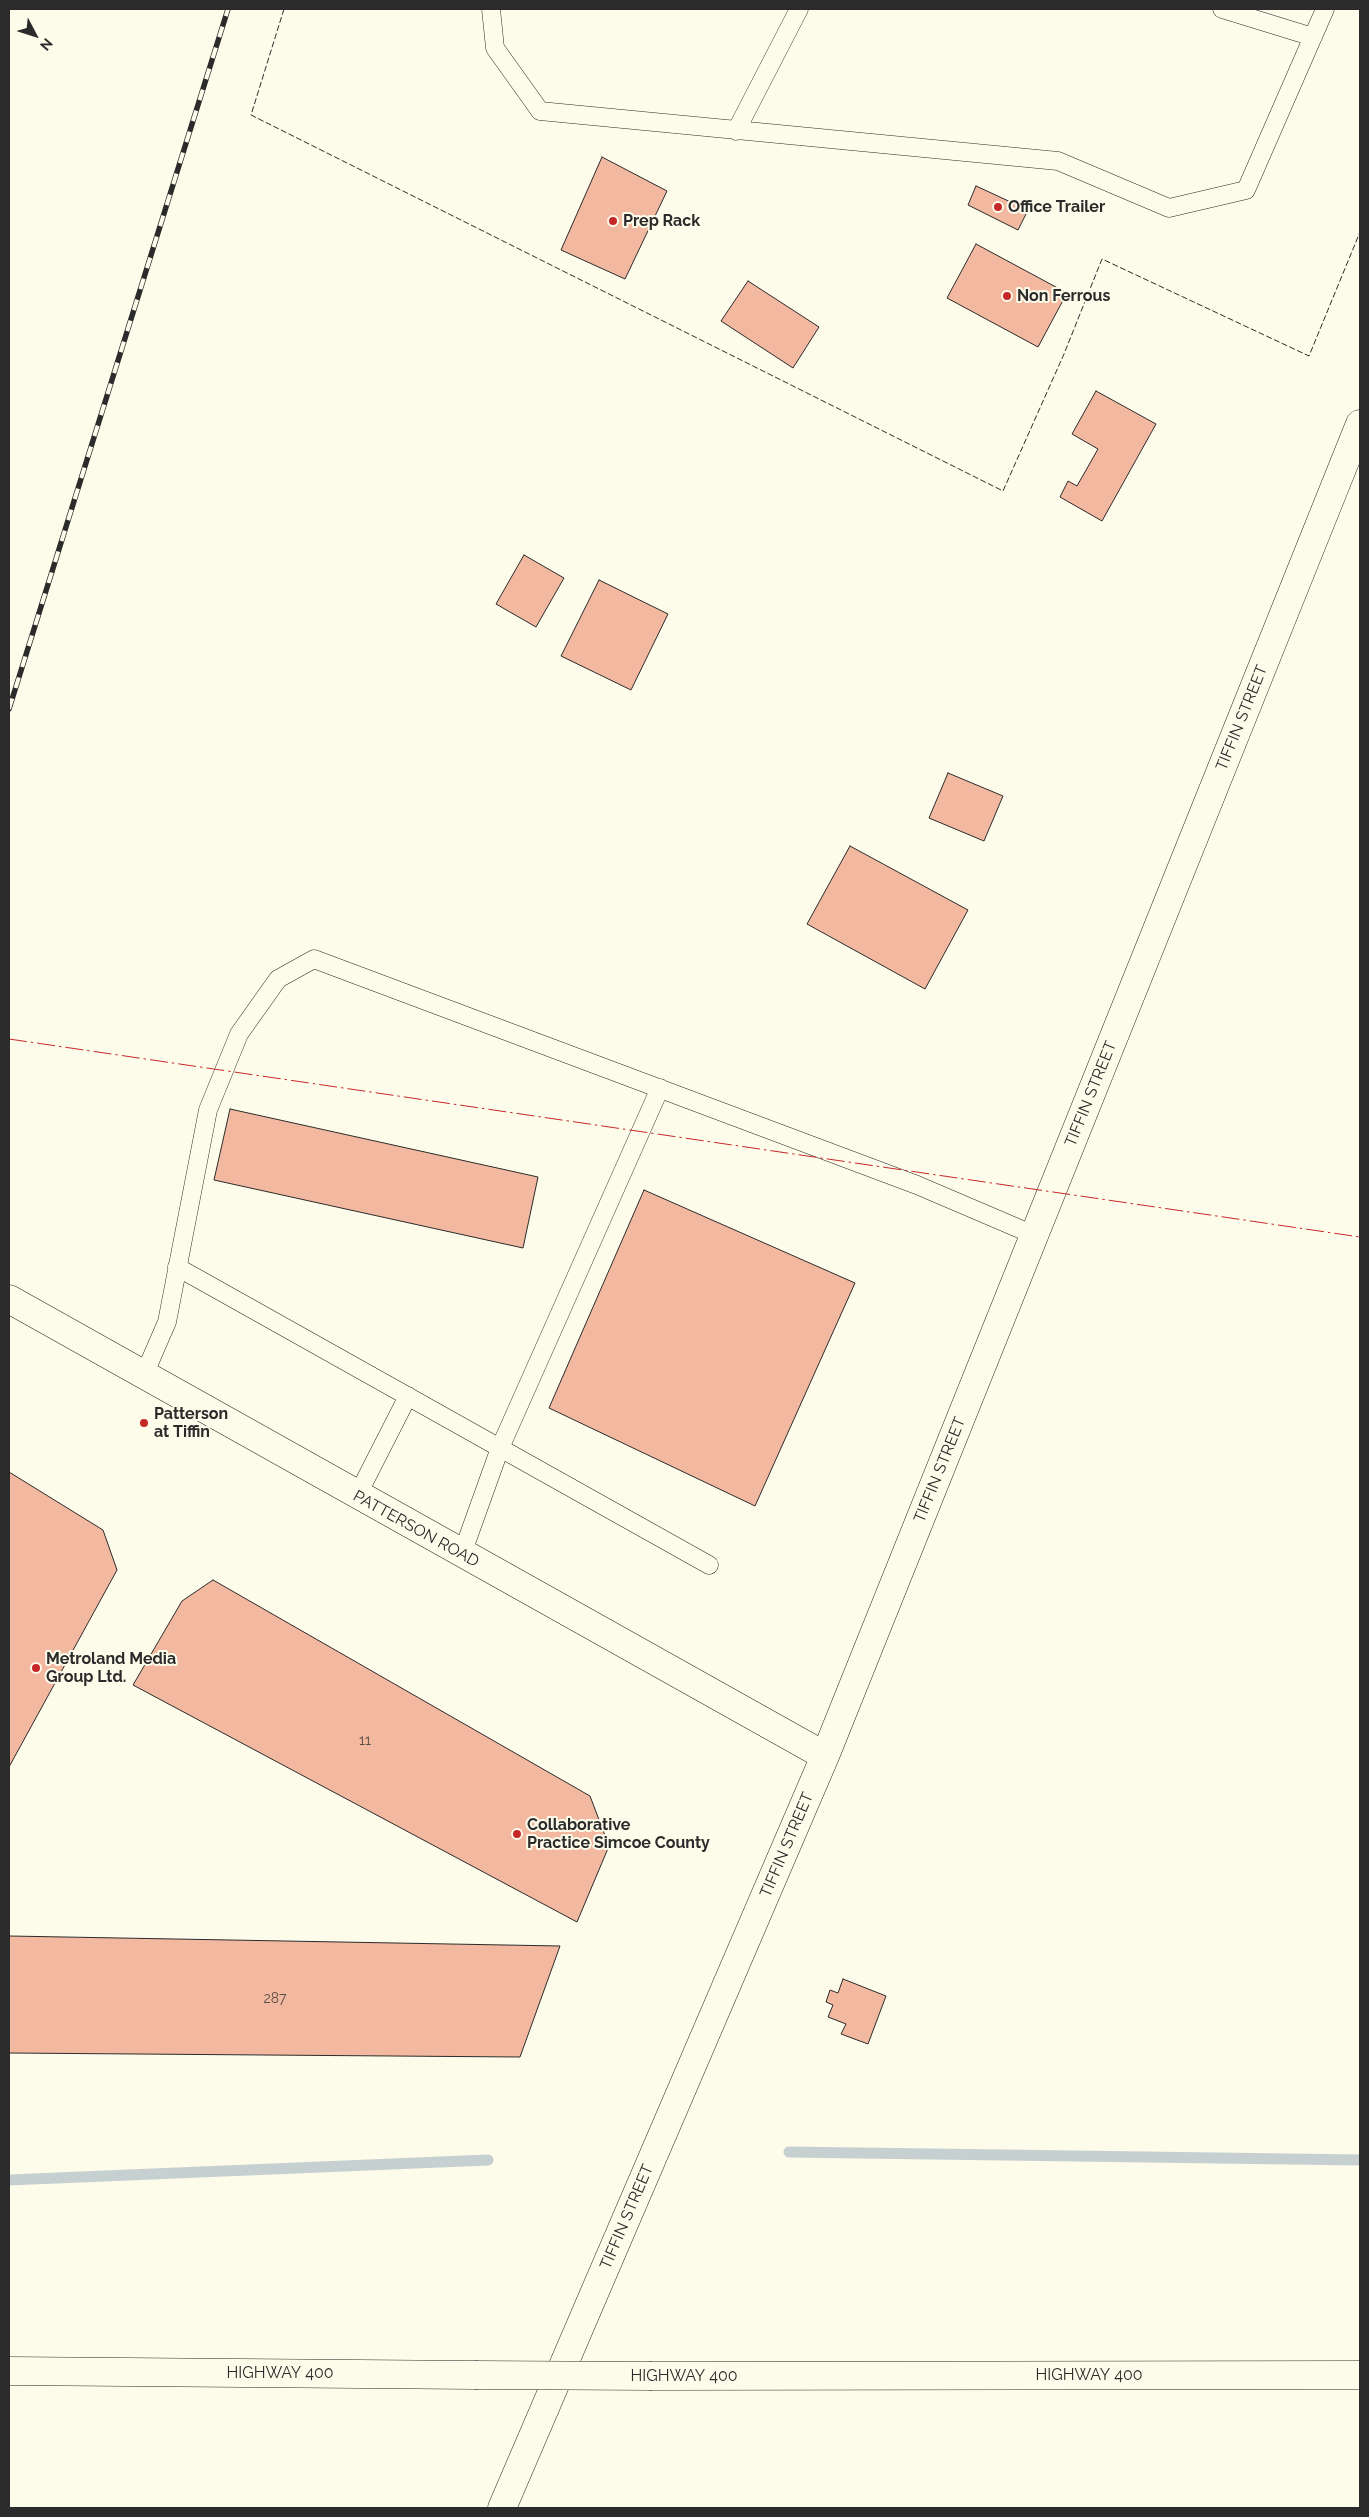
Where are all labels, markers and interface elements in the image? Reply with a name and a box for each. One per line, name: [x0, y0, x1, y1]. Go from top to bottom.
north arrow: [10, 10, 60, 60]
text: N: [37, 35, 56, 54]
place label: Office Trailer: [1008, 197, 1105, 217]
marker: Office Trailer: [992, 201, 1004, 213]
place label: Prep Rack: [623, 211, 700, 231]
marker: Prep Rack: [607, 215, 619, 227]
place label: Non Ferrous: [1017, 286, 1110, 306]
marker: Non Ferrous: [1001, 290, 1013, 302]
street label: TIFFIN STREET: [1212, 662, 1272, 774]
street label: TIFFIN STREET: [1061, 1038, 1121, 1150]
place label: Patterson at Tiffin: [154, 1404, 228, 1442]
street label: TIFFIN STREET: [910, 1414, 970, 1526]
marker: Patterson at Tiffin: [138, 1417, 150, 1429]
street label: PATTERSON ROAD: [350, 1486, 482, 1572]
place label: Metroland Media Group Ltd.: [46, 1649, 176, 1687]
marker: Metroland Media Group Ltd.: [30, 1662, 42, 1674]
house number: 11: [359, 1733, 371, 1749]
street label: TIFFIN STREET: [756, 1790, 818, 1900]
place label: Collaborative Practice Simcoe County: [527, 1815, 710, 1853]
marker: Collaborative Practice Simcoe County: [511, 1828, 523, 1840]
house number: 287: [263, 1991, 287, 2007]
street label: TIFFIN STREET: [596, 2162, 658, 2272]
street label: HIGHWAY 400: [226, 2363, 334, 2383]
street label: HIGHWAY 400: [1035, 2365, 1143, 2385]
street label: HIGHWAY 400: [630, 2366, 738, 2386]

